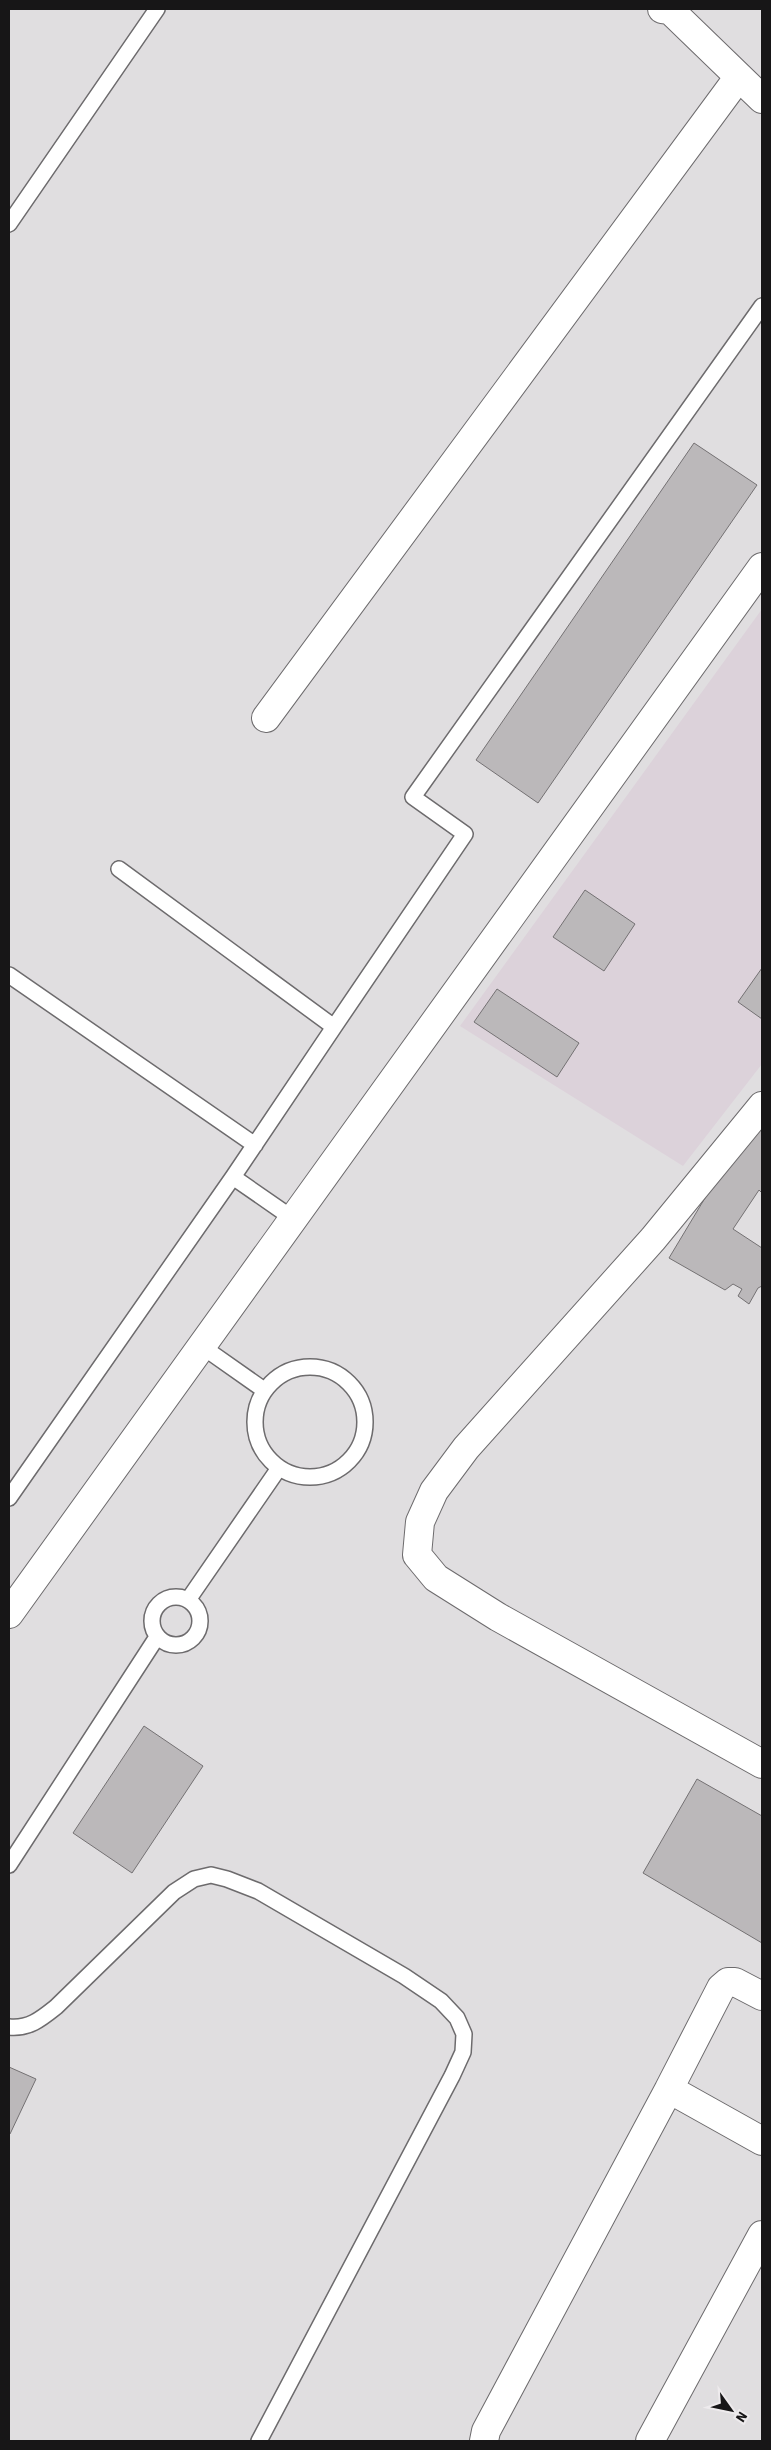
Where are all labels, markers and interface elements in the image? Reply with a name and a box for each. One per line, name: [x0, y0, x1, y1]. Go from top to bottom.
north arrow: [706, 2385, 756, 2435]
text: N: [730, 2407, 752, 2426]

